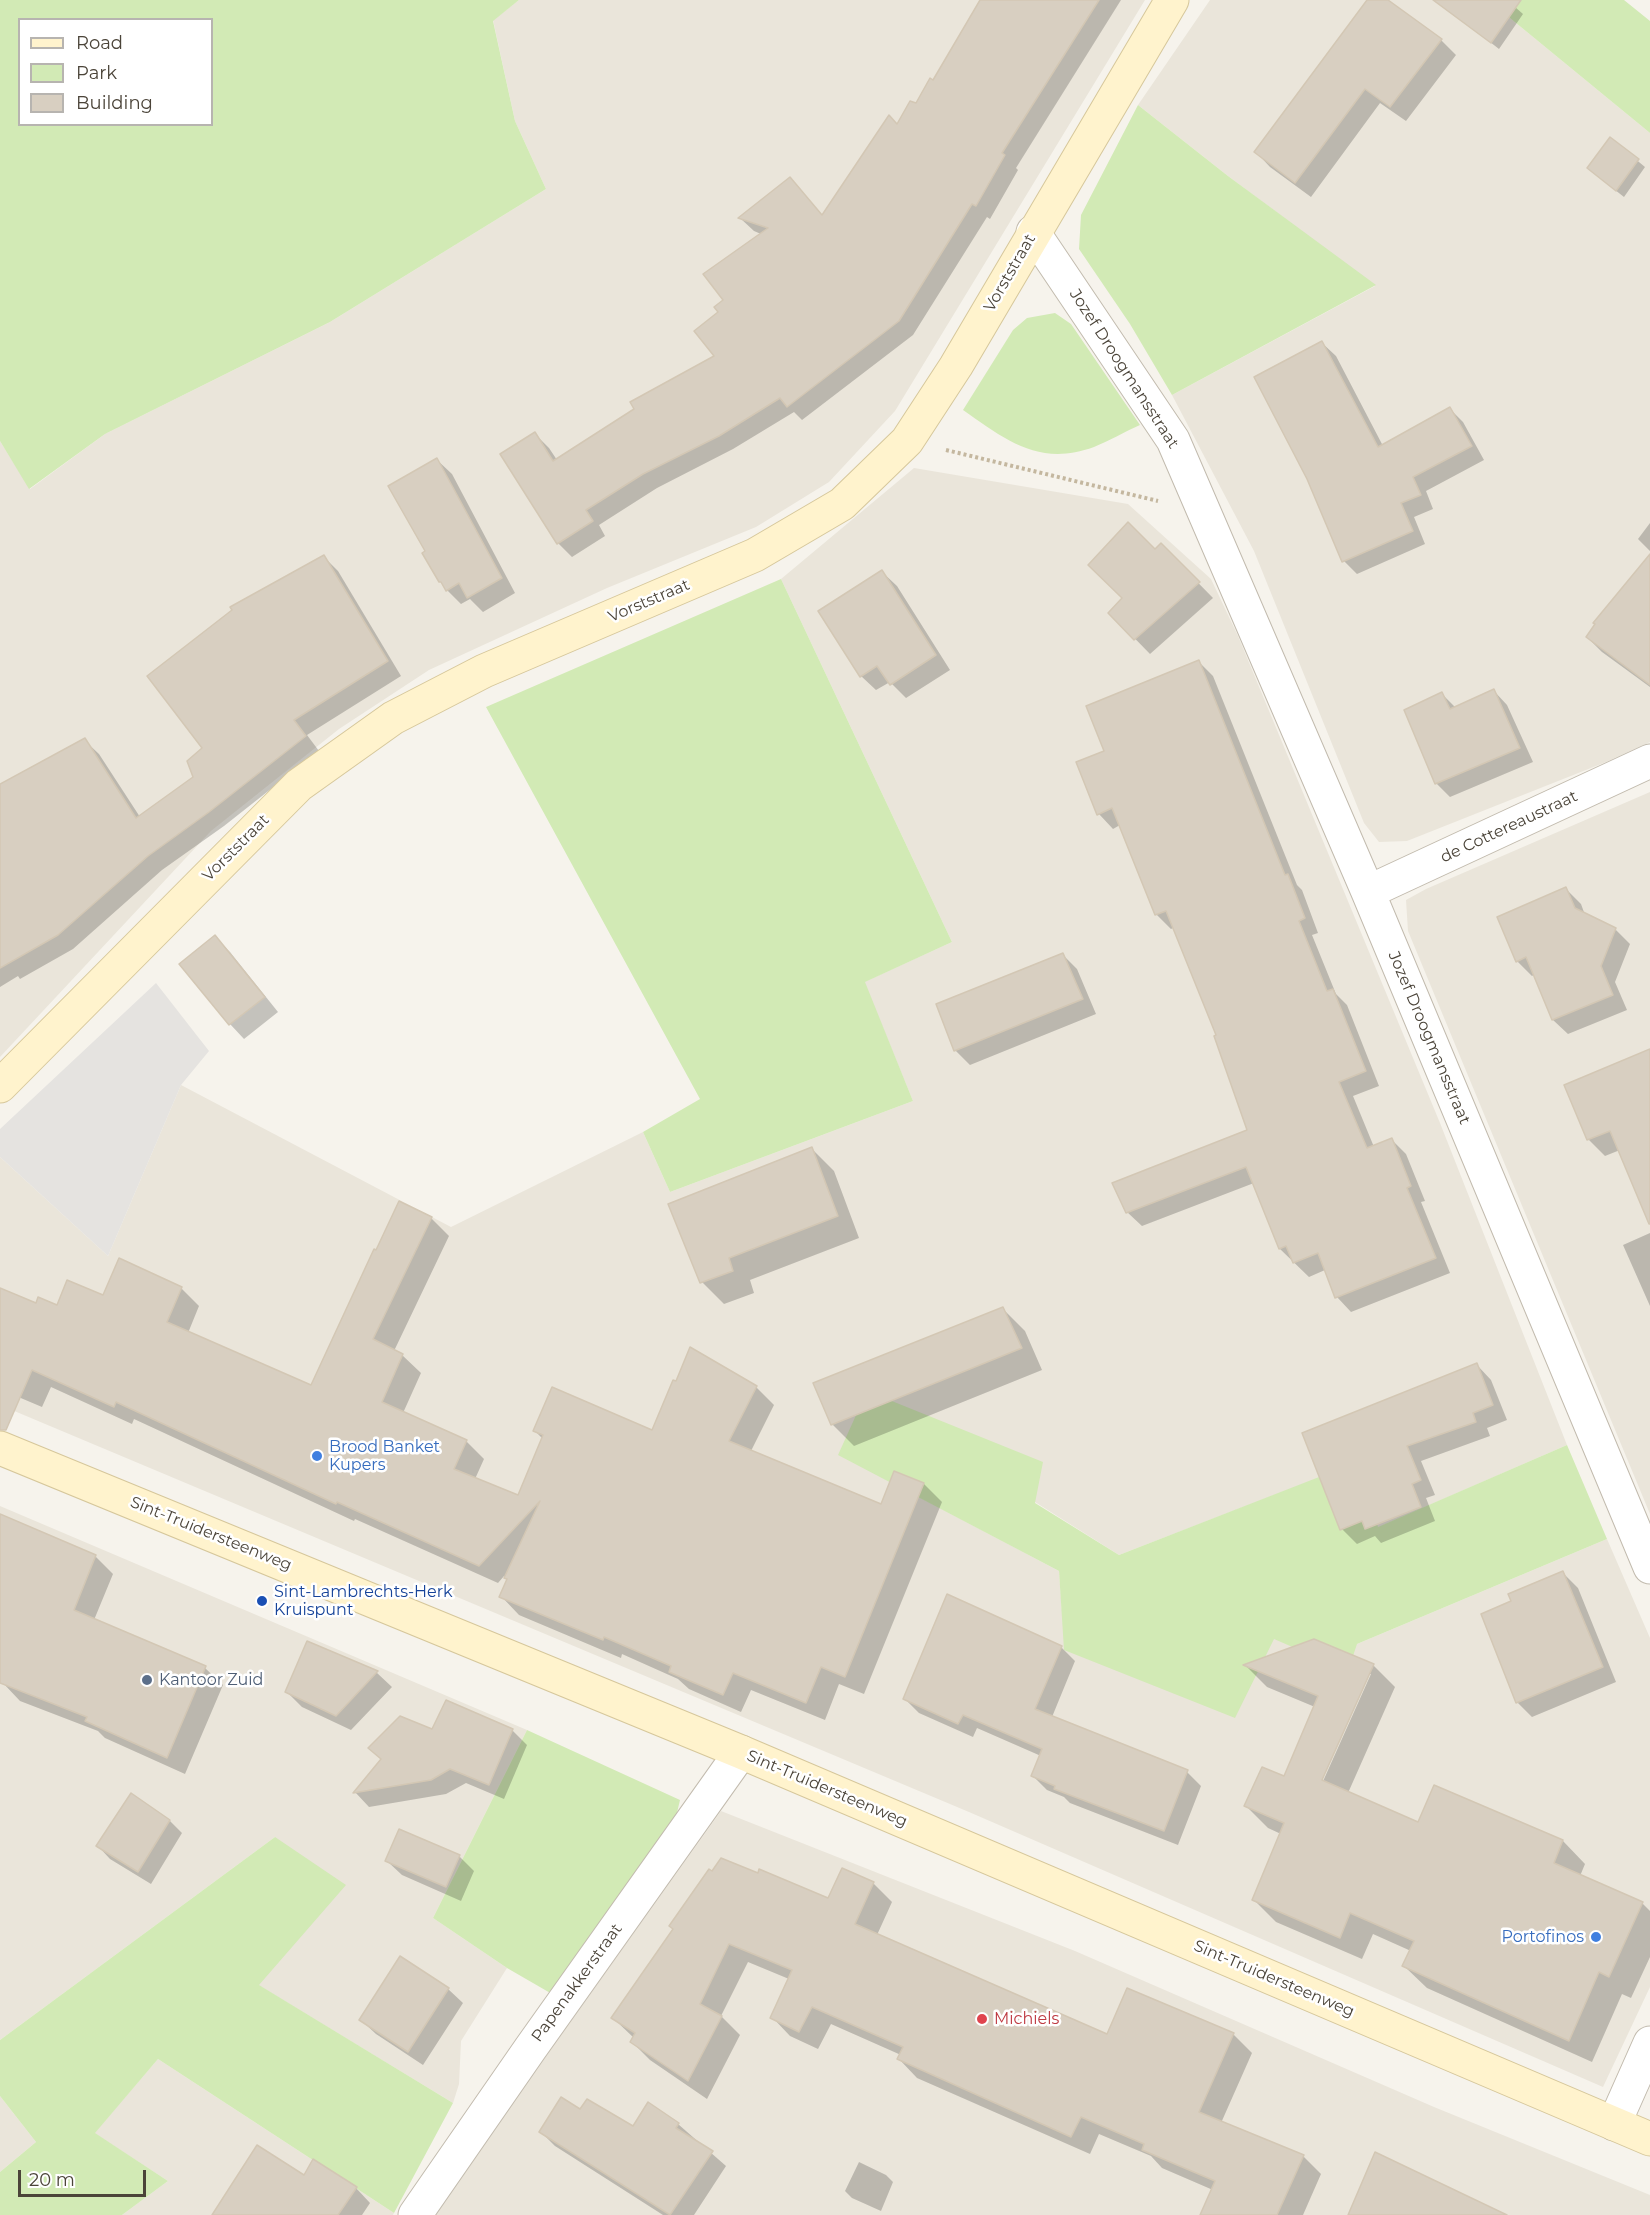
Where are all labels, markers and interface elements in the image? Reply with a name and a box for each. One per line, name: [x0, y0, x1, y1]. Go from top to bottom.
legend: [18, 18, 213, 126]
text: Road: [76, 32, 123, 54]
text: Park: [76, 62, 117, 84]
text: Building: [76, 92, 153, 114]
street label: Vorststraat: [980, 231, 1040, 315]
street label: Jozef Droogmansstraat: [1065, 286, 1183, 452]
street label: Vorststraat: [605, 575, 693, 627]
street label: de Cottereaustraat: [1437, 787, 1581, 867]
street label: Vorststraat: [199, 811, 273, 885]
street label: Jozef Droogmansstraat: [1384, 949, 1474, 1127]
place label: Brood Banket Kupers: [329, 1437, 440, 1475]
marker: Brood Banket Kupers: [310, 1449, 324, 1463]
street label: Sint-Truidersteenweg: [127, 1493, 295, 1575]
place label: Sint-Lambrechts-Herk Kruispunt: [274, 1582, 453, 1620]
marker: Sint-Lambrechts-Herk Kruispunt: [255, 1594, 269, 1608]
place label: Kantoor Zuid: [159, 1670, 263, 1690]
marker: Kantoor Zuid: [140, 1673, 154, 1687]
street label: Sint-Truidersteenweg: [744, 1746, 910, 1832]
street label: Papenakkerstraat: [528, 1920, 626, 2046]
place label: Portofinos: [1501, 1927, 1584, 1947]
marker: Portofinos: [1589, 1930, 1603, 1944]
street label: Sint-Truidersteenweg: [1191, 1936, 1357, 2022]
place label: Michiels: [994, 2009, 1059, 2029]
marker: Michiels: [975, 2012, 989, 2026]
scale bar: [21, 2158, 148, 2196]
text: 20 m: [29, 2169, 75, 2191]

